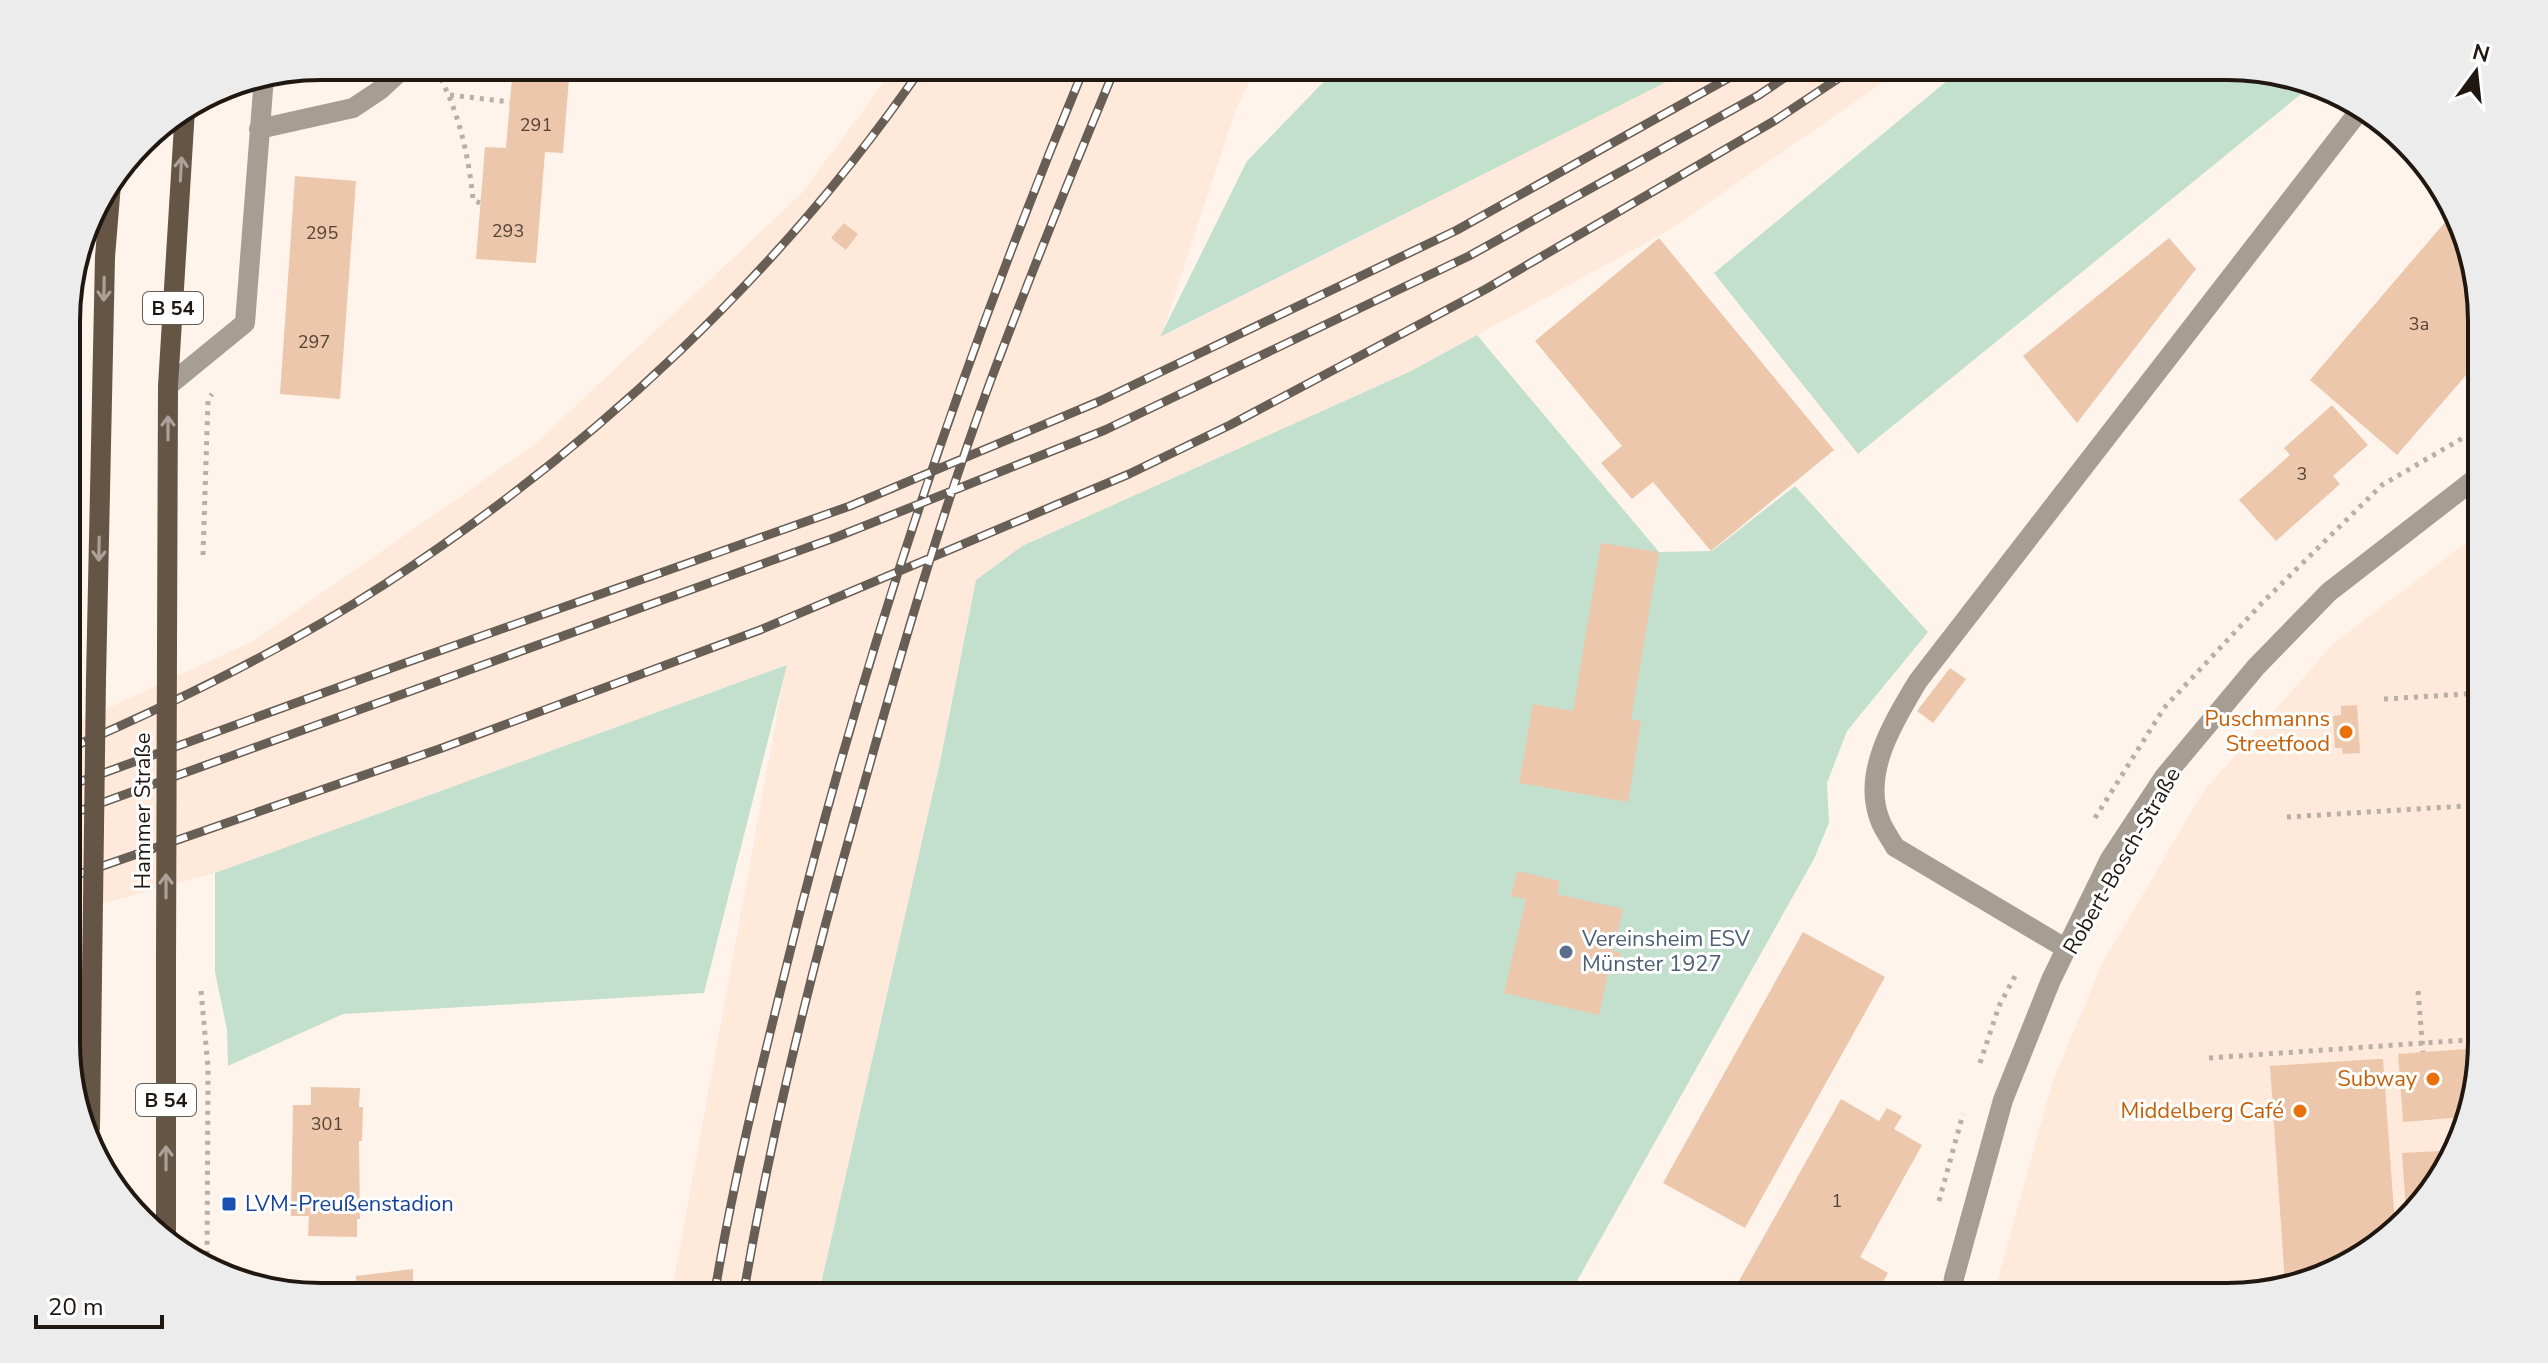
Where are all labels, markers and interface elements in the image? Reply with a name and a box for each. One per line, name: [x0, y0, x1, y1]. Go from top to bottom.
north arrow: [2436, 32, 2516, 112]
text: N: [2469, 37, 2493, 70]
house number: 291: [520, 113, 552, 137]
one-way arrow: [174, 156, 189, 183]
house number: 293: [492, 219, 524, 243]
house number: 295: [306, 221, 338, 245]
one-way arrow: [97, 275, 112, 302]
road number: B 54: [143, 292, 203, 324]
house number: 3a: [2409, 312, 2429, 336]
house number: 297: [298, 330, 330, 354]
one-way arrow: [160, 415, 176, 442]
house number: 3: [2297, 462, 2307, 486]
one-way arrow: [91, 535, 107, 562]
place label: Puschmanns Streetfood: [2205, 704, 2330, 759]
marker: Puschmanns Streetfood: [2337, 723, 2355, 741]
street label: Hammer Straße: [128, 732, 158, 890]
street label: Robert-Bosch-Straße: [2056, 762, 2188, 960]
one-way arrow: [158, 873, 174, 900]
place label: Vereinsheim ESV Münster 1927: [1581, 924, 1751, 979]
marker: Vereinsheim ESV Münster 1927: [1557, 943, 1575, 961]
place label: Subway: [2337, 1064, 2418, 1094]
marker: Subway: [2424, 1070, 2442, 1088]
road number: B 54: [136, 1084, 196, 1116]
place label: Middelberg Café: [2121, 1096, 2284, 1126]
marker: Middelberg Café: [2291, 1102, 2309, 1120]
house number: 301: [311, 1112, 343, 1136]
one-way arrow: [158, 1145, 174, 1172]
place label: LVM-Preußenstadion: [245, 1189, 454, 1219]
house number: 1: [1832, 1189, 1842, 1213]
marker: LVM-Preußenstadion: [220, 1195, 238, 1213]
scale bar: [36, 1279, 162, 1329]
text: 20 m: [48, 1291, 104, 1323]

